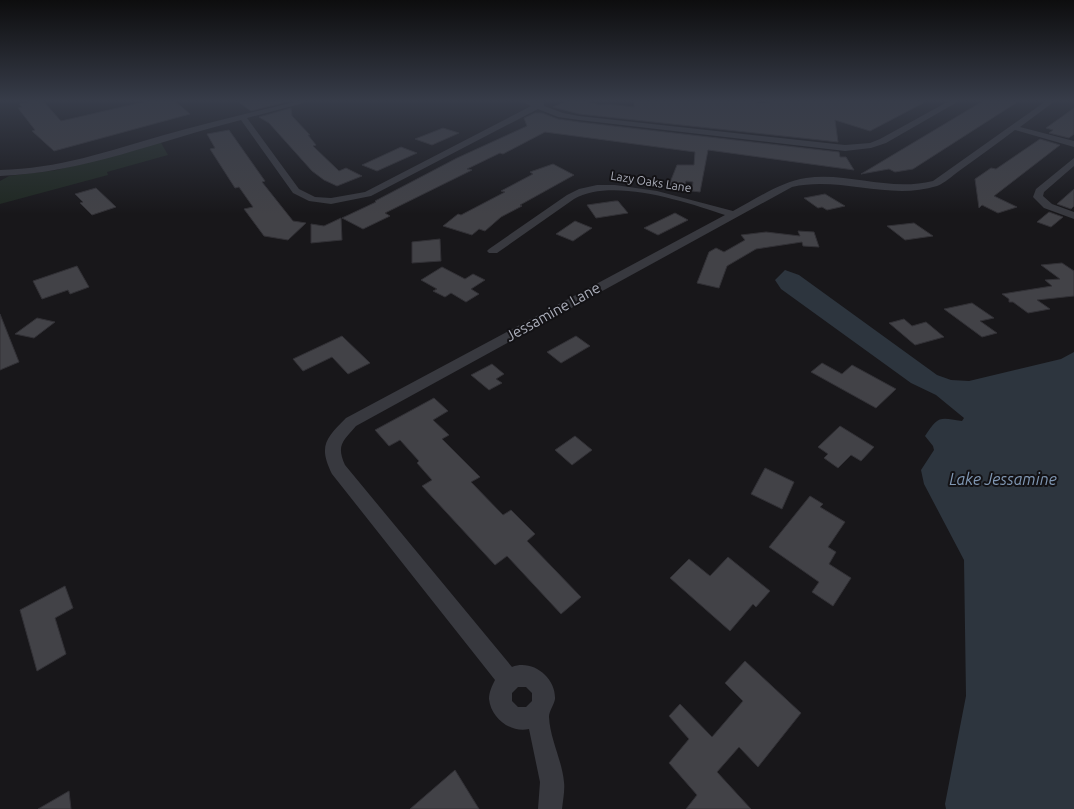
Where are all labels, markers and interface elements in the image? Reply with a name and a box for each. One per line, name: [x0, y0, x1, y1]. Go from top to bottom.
street label: Lazy Oaks Lane: [610, 169, 692, 194]
street label: Jessamine Lane: [503, 279, 603, 345]
water label: Lake Jessamine: [949, 470, 1057, 488]

